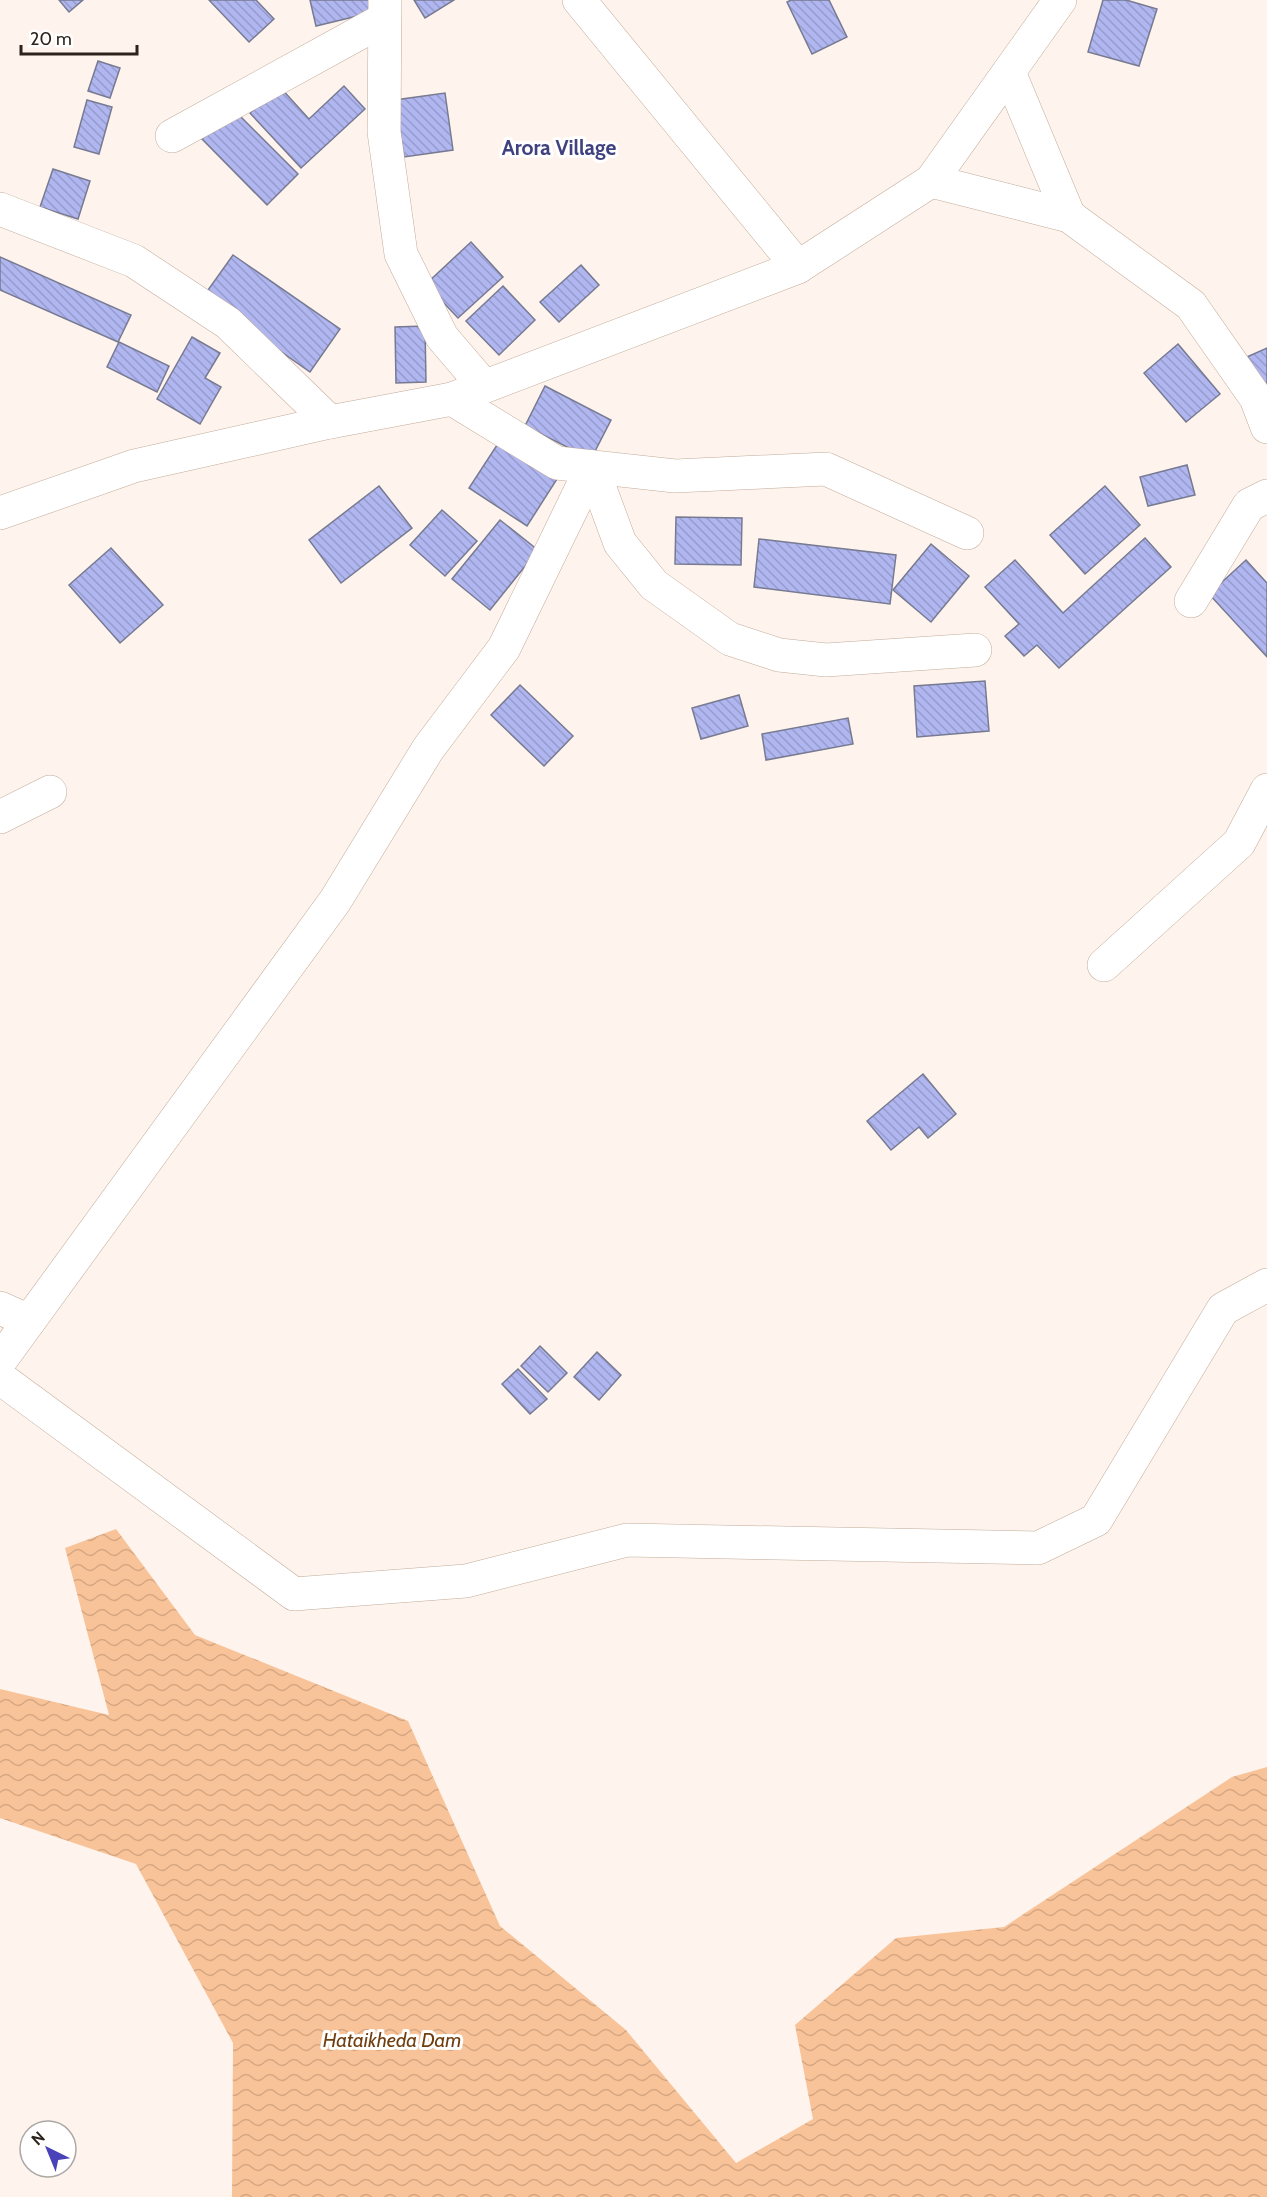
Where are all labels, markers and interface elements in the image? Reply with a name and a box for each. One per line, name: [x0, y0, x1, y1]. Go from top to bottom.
scale bar: [21, 18, 136, 56]
text: 20 m: [30, 28, 72, 50]
district label: Arora Village: [502, 135, 616, 160]
water label: Hataikheda Dam: [323, 2028, 461, 2052]
north arrow: [18, 2119, 78, 2179]
text: N: [27, 2128, 49, 2149]

